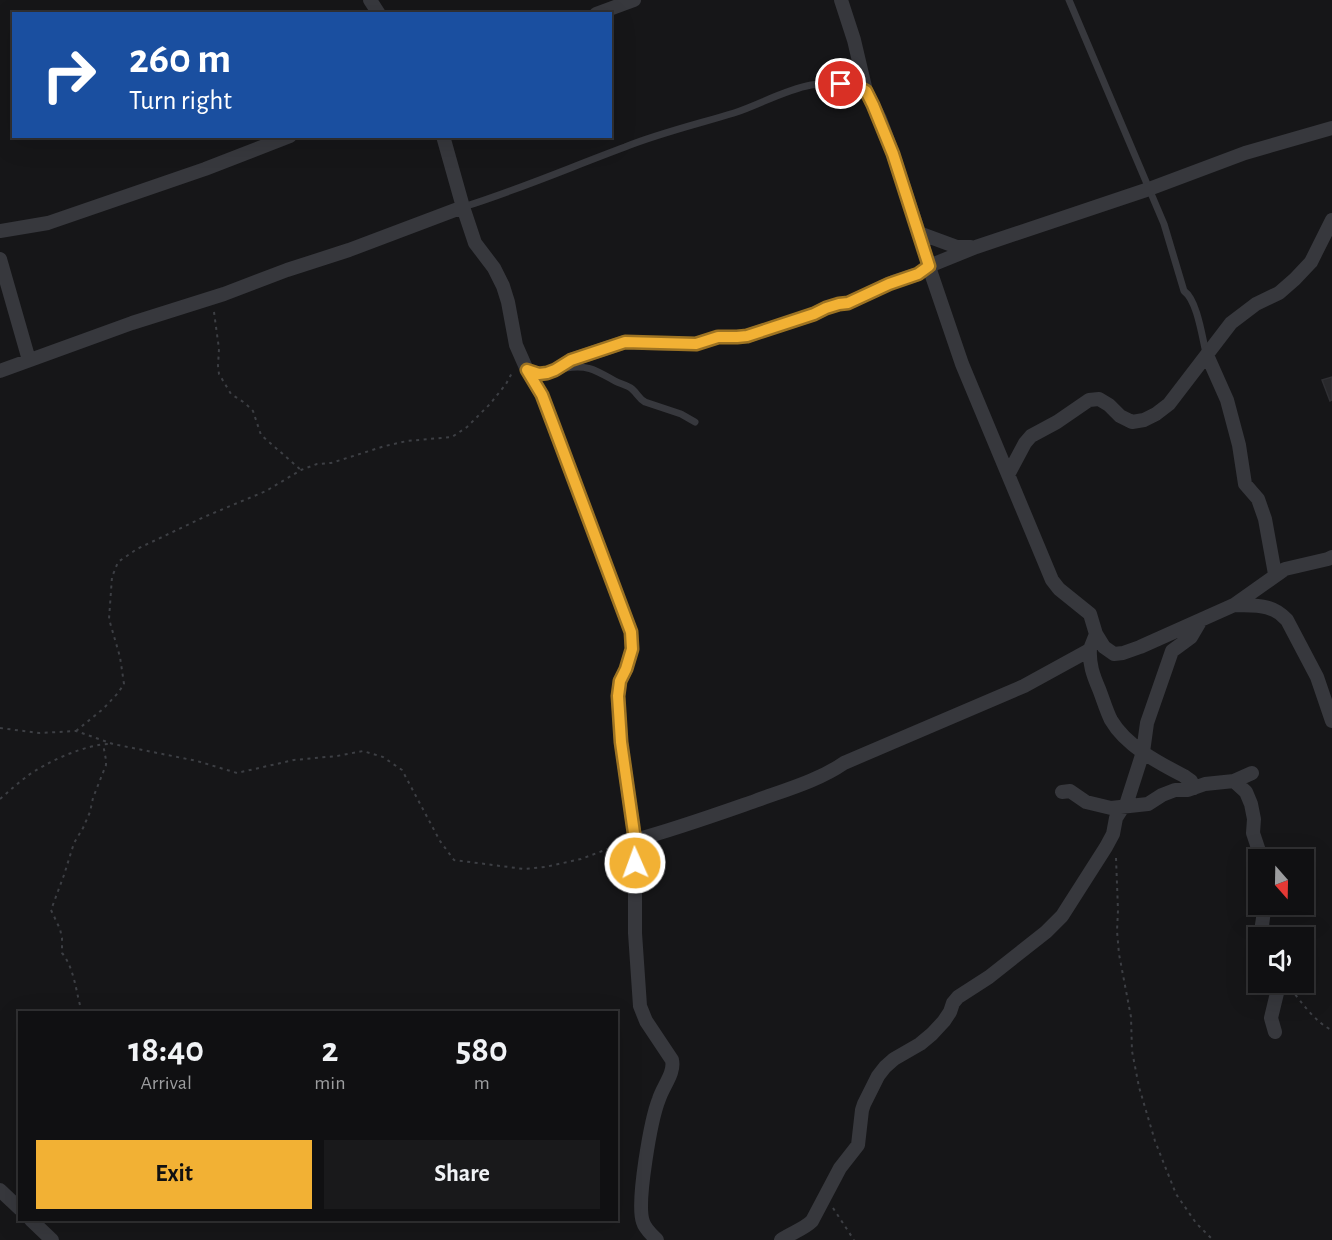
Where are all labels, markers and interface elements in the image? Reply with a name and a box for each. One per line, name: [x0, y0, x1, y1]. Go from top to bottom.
icon: right: [30, 36, 108, 114]
text: 260 m: [129, 38, 231, 80]
pin: [815, 58, 866, 109]
icon: arrive: [824, 67, 857, 100]
text: Turn right: [129, 87, 232, 114]
position arrow: [603, 831, 667, 895]
north arrow: [1248, 849, 1314, 915]
map controls: [1248, 849, 1314, 993]
button: sound: [1248, 927, 1314, 993]
text: 18:40: [128, 1032, 204, 1068]
text: 2: [321, 1032, 338, 1068]
text: 580: [456, 1032, 508, 1068]
text: Arrival: [140, 1073, 192, 1093]
text: min: [314, 1073, 345, 1093]
text: m: [474, 1073, 490, 1093]
button: Exit: [36, 1140, 312, 1209]
button: Share: [324, 1140, 600, 1209]

